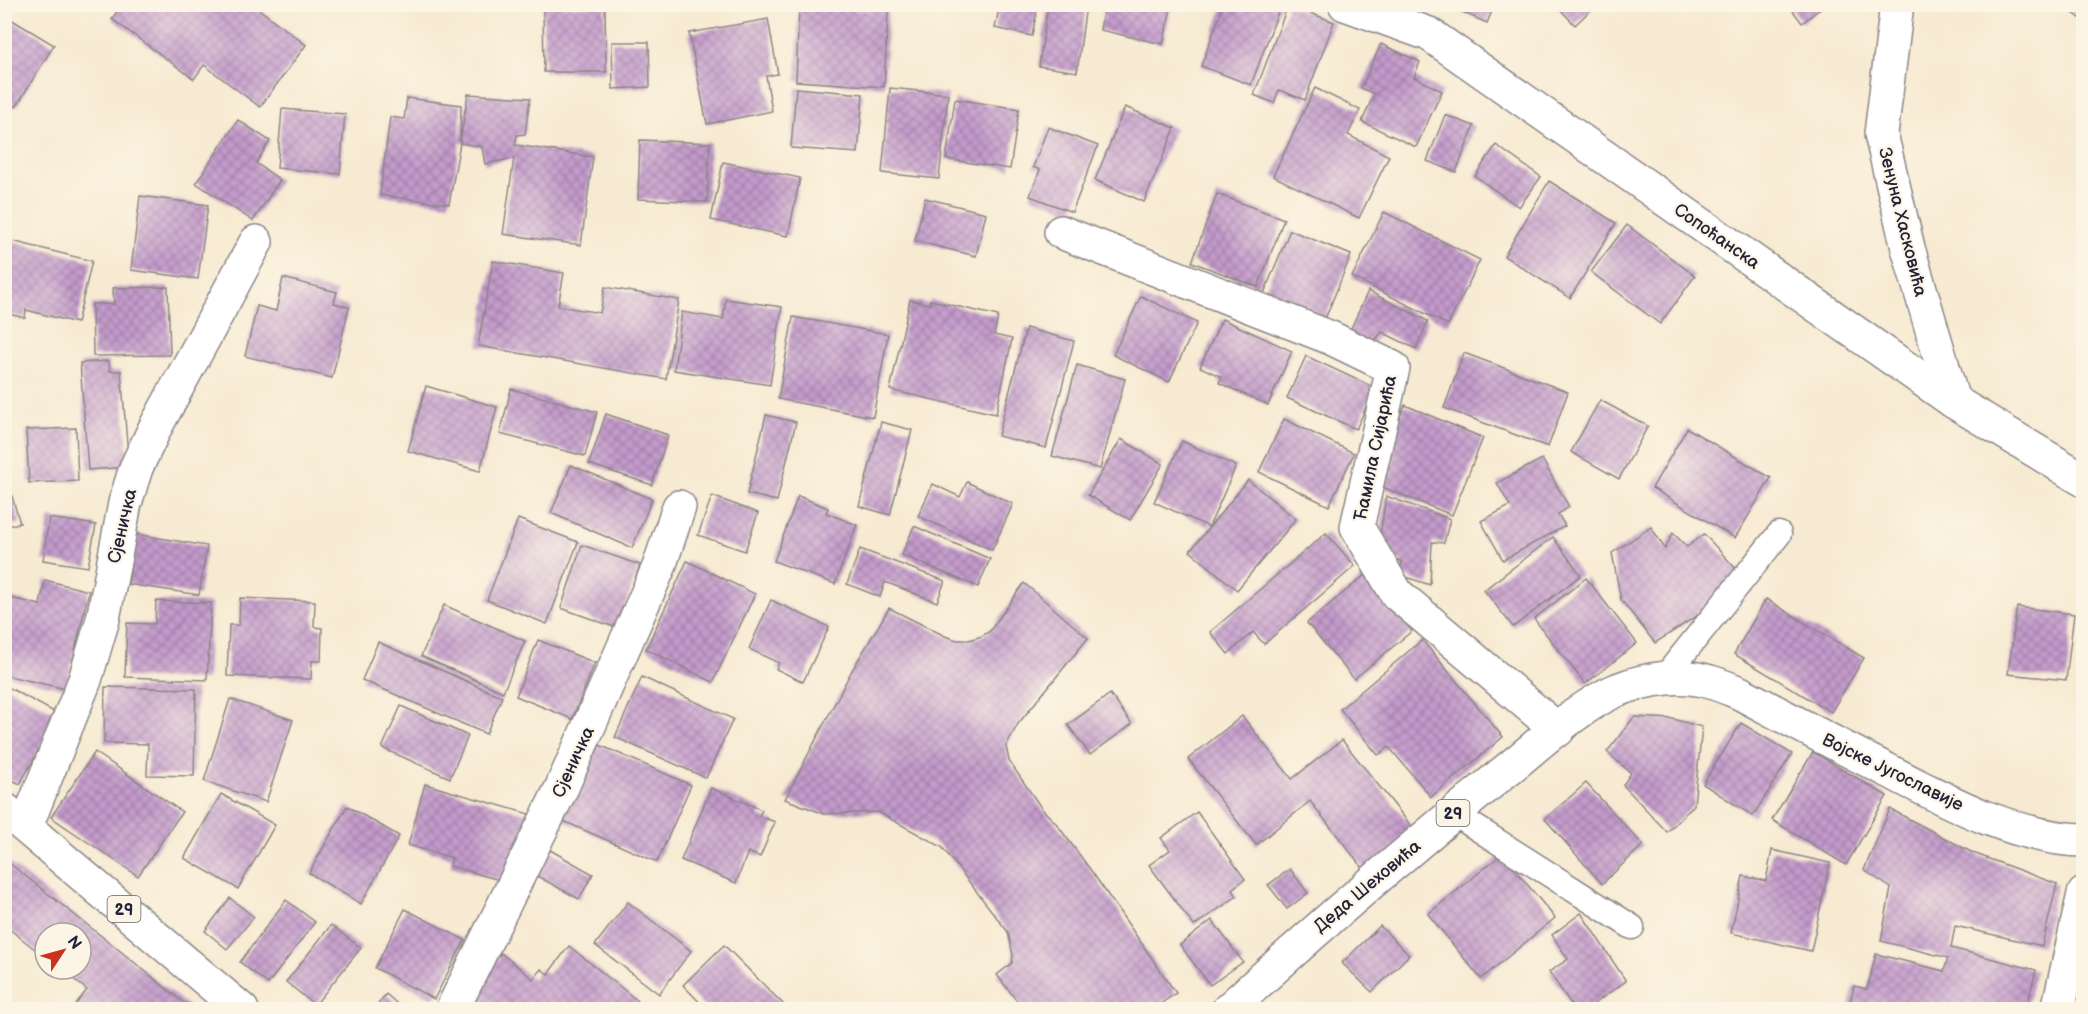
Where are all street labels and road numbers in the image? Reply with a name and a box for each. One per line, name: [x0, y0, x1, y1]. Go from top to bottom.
street label: Зенуна Хасковића: [1874, 145, 1931, 299]
street label: Сопоћанска: [1670, 199, 1764, 274]
street label: Ћамила Сијарића: [1350, 373, 1401, 523]
street label: Сјеничка: [104, 486, 141, 565]
street label: Сјеничка: [548, 723, 599, 801]
street label: Војске Југославије: [1819, 729, 1967, 816]
road number: 29: [1436, 800, 1470, 826]
street label: Деда Шеховића: [1310, 835, 1425, 937]
road number: 29: [108, 896, 140, 922]

